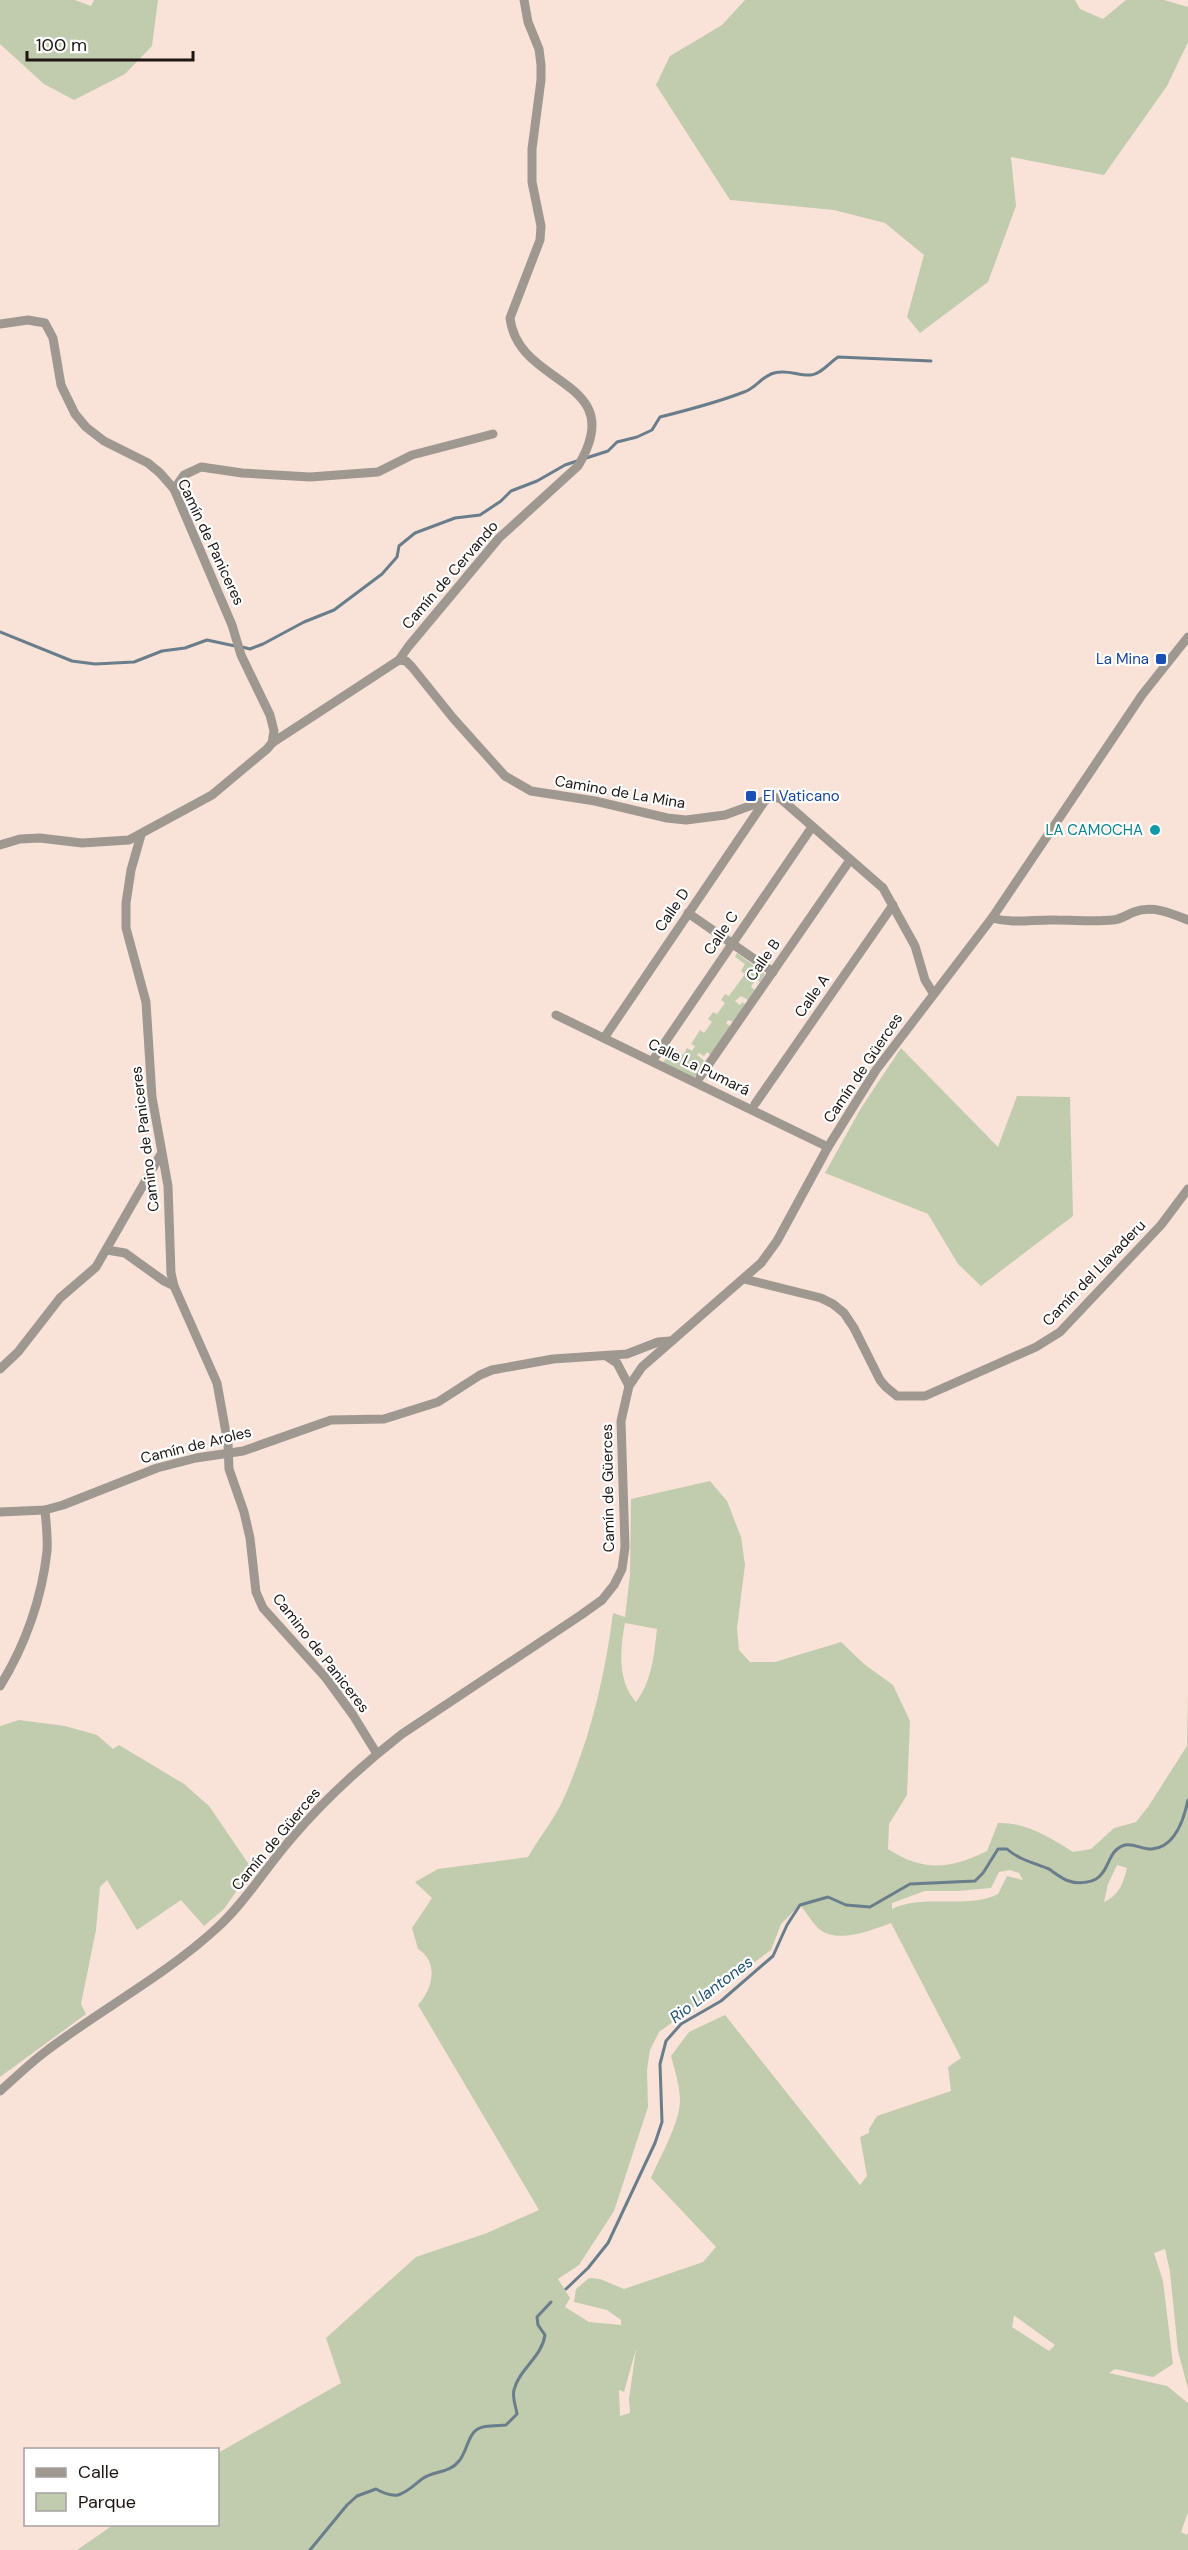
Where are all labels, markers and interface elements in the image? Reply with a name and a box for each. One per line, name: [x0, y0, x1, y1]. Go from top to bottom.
scale bar: [27, 24, 194, 62]
text: 100 m: [36, 33, 87, 57]
street label: Camín de Paniceres: [173, 476, 249, 608]
street label: Camín de Cervando: [397, 516, 503, 633]
place label: La Mina: [1096, 649, 1149, 669]
marker: La Mina: [1154, 652, 1168, 666]
street label: Camino de La Mina: [553, 771, 687, 813]
place label: El Vaticano: [763, 786, 840, 806]
marker: El Vaticano: [744, 789, 758, 803]
place label: LA CAMOCHA: [1046, 820, 1143, 840]
marker: LA CAMOCHA: [1148, 823, 1162, 837]
street label: Calle D: [650, 884, 694, 936]
street label: Calle C: [699, 907, 743, 959]
street label: Calle B: [741, 935, 785, 985]
street label: Calle A: [790, 971, 834, 1021]
street label: Camín de Güerces: [819, 1009, 907, 1127]
street label: Calle La Pumará: [645, 1034, 753, 1100]
street label: Camino de Paniceres: [126, 1065, 164, 1213]
street label: Camín del Llavaderu: [1038, 1216, 1150, 1330]
street label: Camín de Aroles: [138, 1422, 254, 1468]
street label: Camín de Güerces: [597, 1424, 619, 1552]
street label: Camino de Paniceres: [268, 1589, 374, 1717]
street label: Camín de Güerces: [227, 1783, 325, 1895]
water label: Rio Llantones: [665, 1951, 757, 2028]
legend: [24, 2448, 219, 2526]
text: Calle: [78, 2460, 119, 2484]
text: Parque: [78, 2490, 136, 2514]

